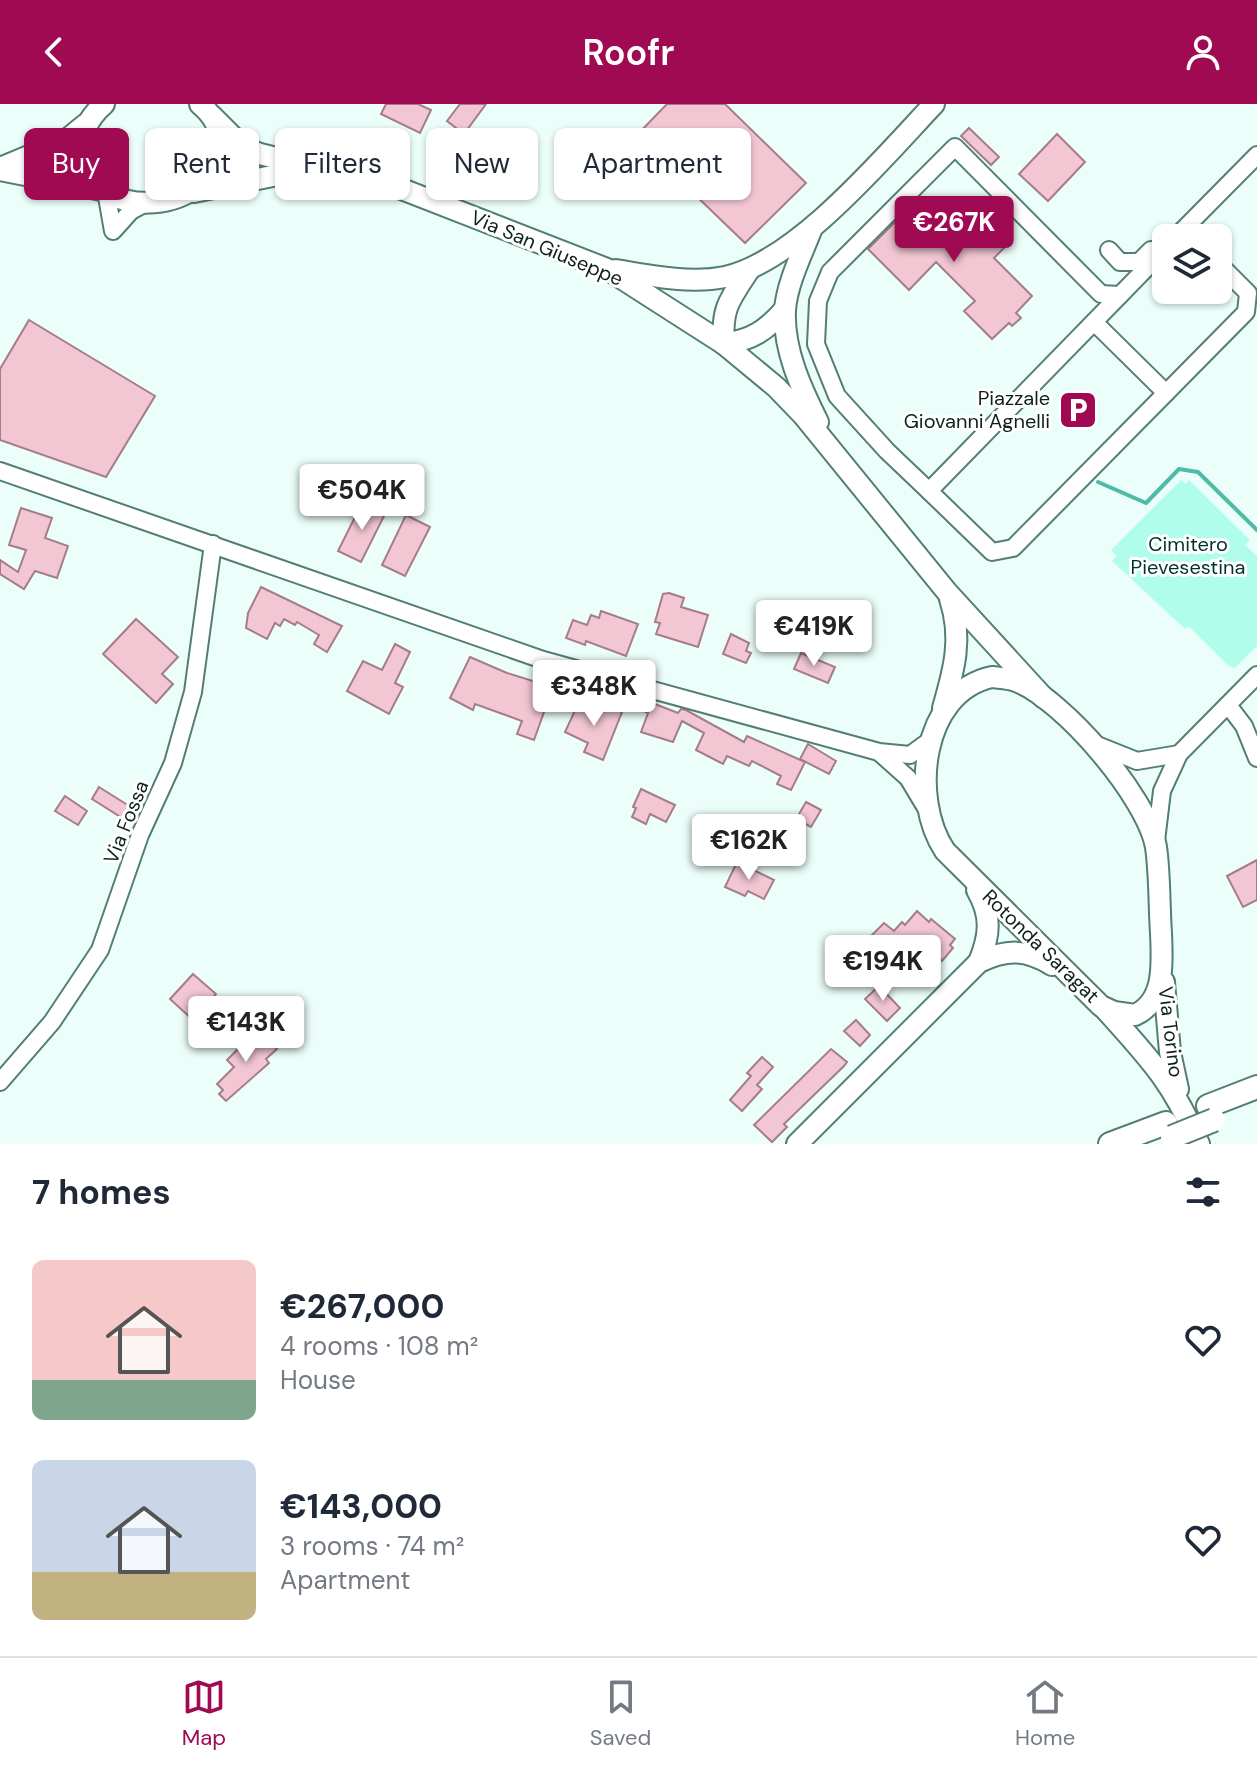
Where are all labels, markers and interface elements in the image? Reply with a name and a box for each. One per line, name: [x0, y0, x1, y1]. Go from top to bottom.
text: Roofr: [582, 29, 675, 76]
icon: back: [32, 30, 76, 74]
icon: person: [1181, 30, 1225, 74]
chip: Buy: [24, 128, 129, 200]
chip: Rent: [145, 128, 259, 200]
chip: Filters: [275, 128, 410, 200]
chip: New: [426, 128, 538, 200]
chip: Apartment: [554, 128, 751, 200]
pin: €267K: [898, 196, 1010, 264]
street label: Via San Giuseppe: [467, 204, 627, 292]
text: €267K: [913, 205, 995, 239]
map controls: [1152, 224, 1232, 304]
button: layers: [1152, 224, 1232, 304]
place label: Piazzale Giovanni Agnelli: [904, 385, 1050, 434]
parking icon: Piazzale Giovanni Agnelli: [1057, 389, 1099, 431]
pin: €504K: [306, 464, 418, 532]
text: €504K: [318, 473, 406, 507]
park label: Cimitero Pievesestina: [1131, 531, 1245, 580]
pin: €419K: [758, 600, 870, 668]
text: €419K: [774, 609, 854, 643]
pin: €348K: [538, 660, 650, 728]
text: €348K: [551, 669, 637, 703]
street label: Via Fossa: [98, 777, 154, 867]
pin: €162K: [693, 814, 805, 882]
text: €162K: [710, 823, 788, 857]
street label: Rotonda Saragat: [977, 884, 1105, 1009]
pin: €194K: [827, 935, 939, 1003]
text: €194K: [843, 944, 923, 978]
street label: Via Torino: [1153, 985, 1189, 1079]
pin: €143K: [190, 996, 302, 1064]
text: €143K: [206, 1005, 286, 1039]
text: 7 homes: [32, 1170, 171, 1215]
icon: filters: [1181, 1170, 1225, 1214]
text: €267,000: [280, 1284, 444, 1329]
icon: home: [96, 1292, 192, 1388]
icon: heart: [1181, 1318, 1225, 1362]
text: 4 rooms · 108 m²: [280, 1329, 478, 1363]
text: House: [280, 1363, 356, 1397]
text: €143,000: [280, 1484, 442, 1529]
icon: home: [96, 1492, 192, 1588]
icon: heart: [1181, 1518, 1225, 1562]
text: 3 rooms · 74 m²: [280, 1529, 464, 1563]
text: Apartment: [280, 1563, 411, 1597]
tab: Map: [182, 1675, 226, 1752]
tab: Saved: [590, 1675, 651, 1752]
tab: Home: [1015, 1675, 1075, 1752]

